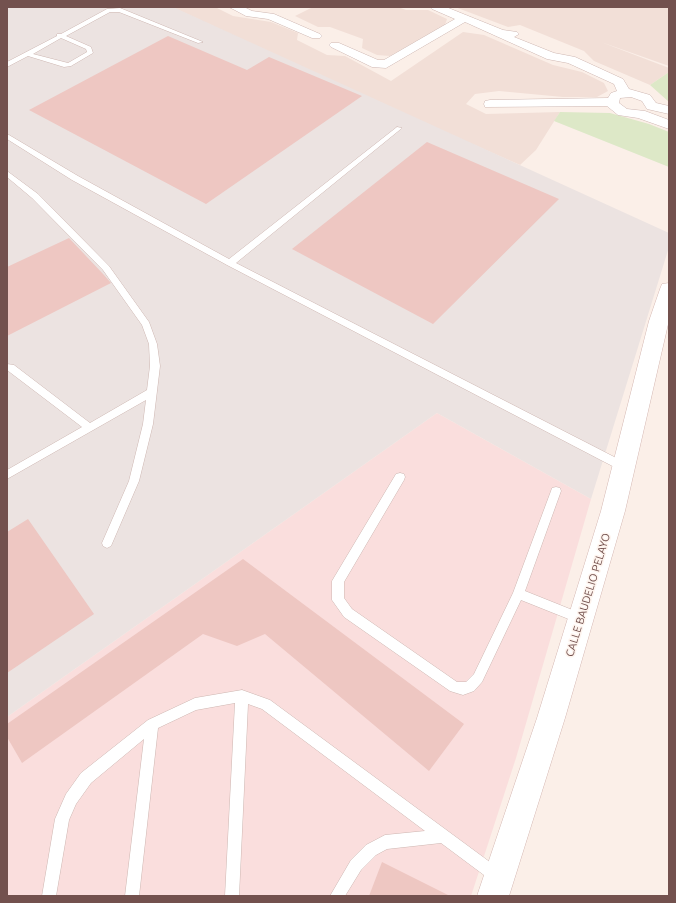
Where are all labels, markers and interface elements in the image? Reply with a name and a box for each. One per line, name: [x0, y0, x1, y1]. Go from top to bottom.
street label: CALLE BAUDELIO PELAYO: [563, 532, 613, 658]

